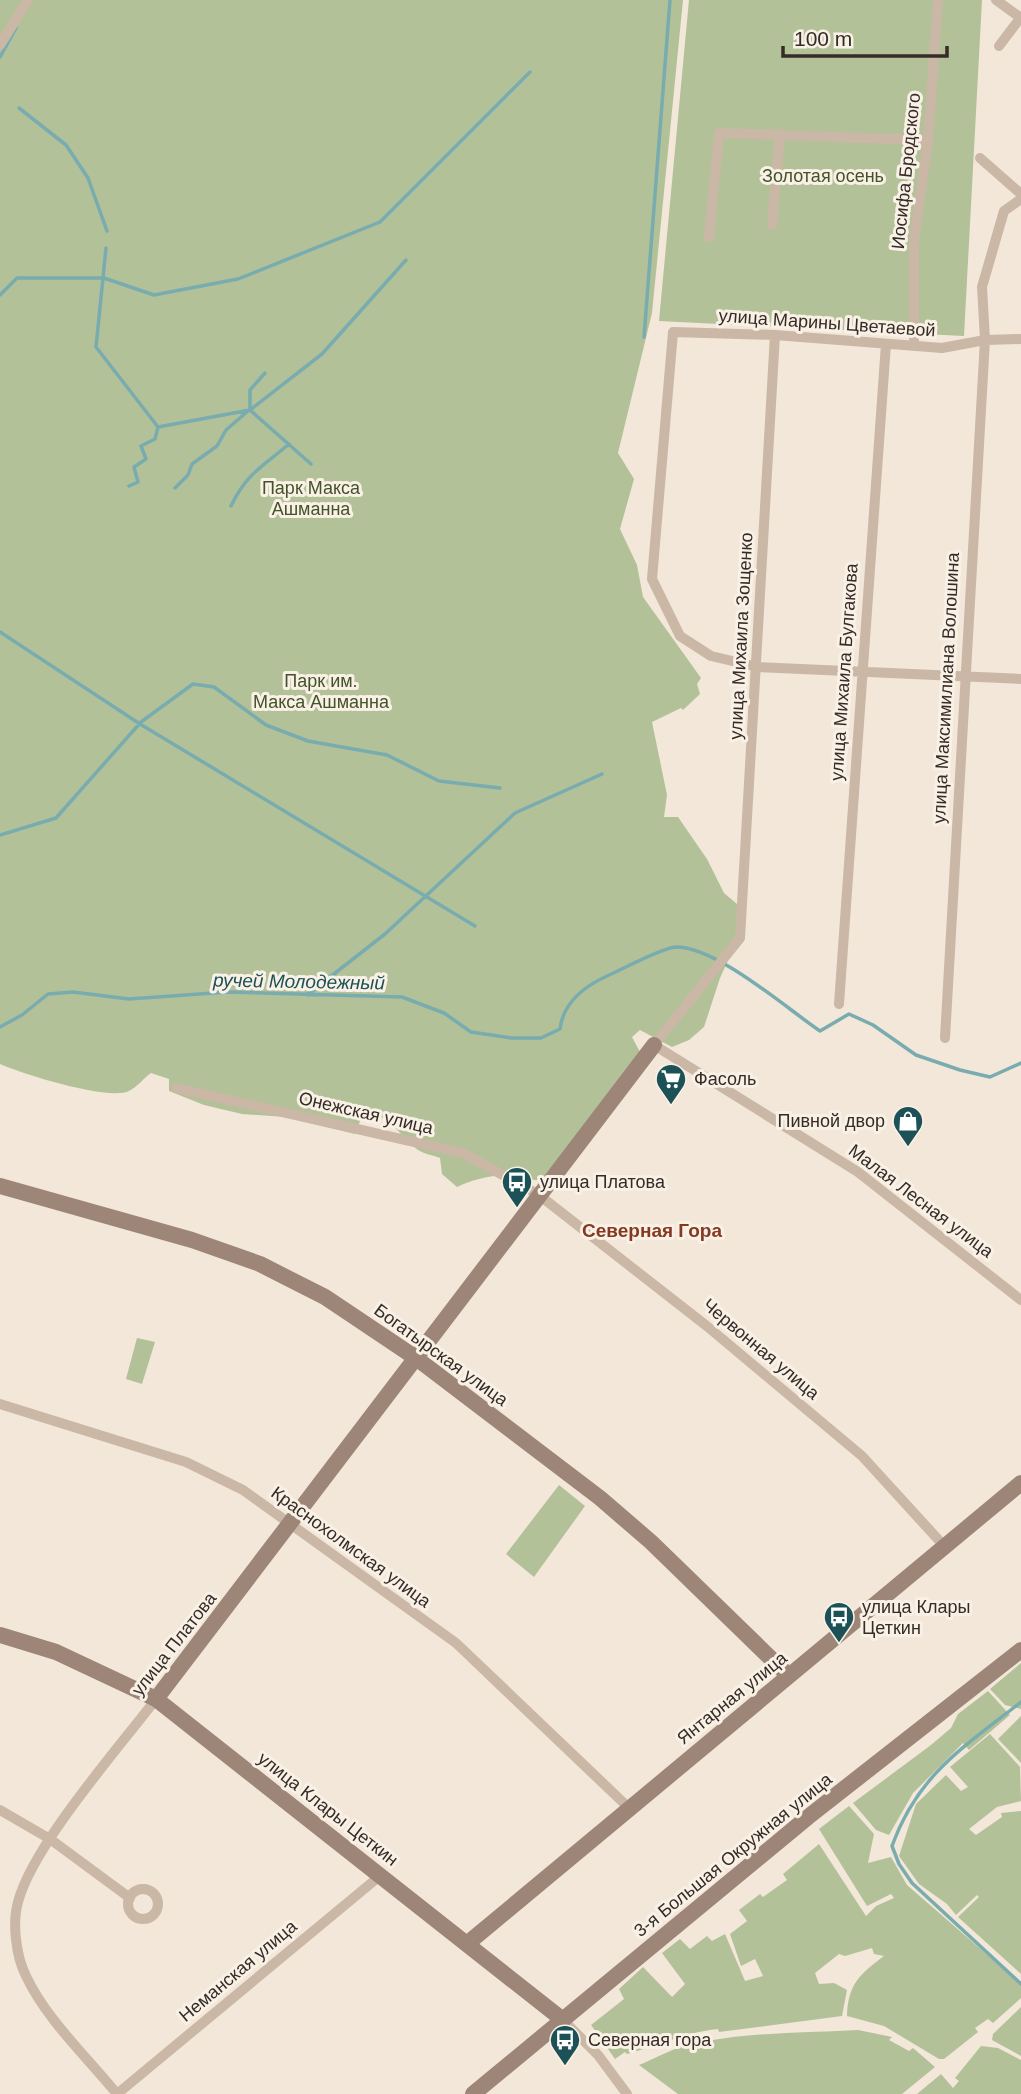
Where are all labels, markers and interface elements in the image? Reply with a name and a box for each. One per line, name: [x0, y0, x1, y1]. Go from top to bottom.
scale bar: [783, 14, 948, 58]
text: 100 m: [794, 27, 852, 50]
street label: Иосифа Бродского: [888, 92, 924, 250]
park label: Золотая осень: [762, 166, 884, 186]
street label: улица Марины Цветаевой: [718, 305, 936, 341]
park label: Парк Макса Ашманна: [262, 478, 361, 519]
street label: улица Михаила Зощенко: [726, 532, 756, 740]
street label: улица Максимилиана Волошина: [929, 551, 963, 824]
street label: улица Михаила Булгакова: [826, 562, 862, 781]
park label: Парк им. Макса Ашманна: [253, 671, 390, 712]
water label: ручей Молодежный: [212, 969, 386, 994]
supermarket icon: Фасоль: [654, 1062, 688, 1106]
place label: Фасоль: [694, 1069, 756, 1089]
street label: Онежская улица: [297, 1088, 436, 1138]
shop icon: Пивной двор: [891, 1104, 925, 1148]
place label: Пивной двор: [778, 1111, 885, 1131]
street label: Малая Лесная улица: [845, 1140, 998, 1262]
bus stop icon: улица Платова: [500, 1165, 534, 1209]
place label: улица Платова: [540, 1172, 666, 1192]
district label: Северная Гора: [582, 1220, 722, 1241]
street label: Червонная улица: [699, 1295, 824, 1404]
street label: Богатырская улица: [370, 1300, 513, 1411]
street label: Краснохолмская улица: [267, 1482, 435, 1612]
street label: улица Платова: [128, 1588, 221, 1699]
place label: улица Клары Цеткин: [862, 1597, 970, 1638]
bus stop icon: улица Клары Цеткин: [822, 1600, 856, 1644]
street label: Янтарная улица: [673, 1647, 792, 1748]
street label: улица Клары Цеткин: [254, 1748, 402, 1870]
street label: 3-я Большая Окружная улица: [630, 1768, 837, 1941]
street label: Неманская улица: [175, 1916, 301, 2026]
bus stop icon: Северная гора: [548, 2023, 582, 2067]
place label: Северная гора: [588, 2030, 712, 2050]

